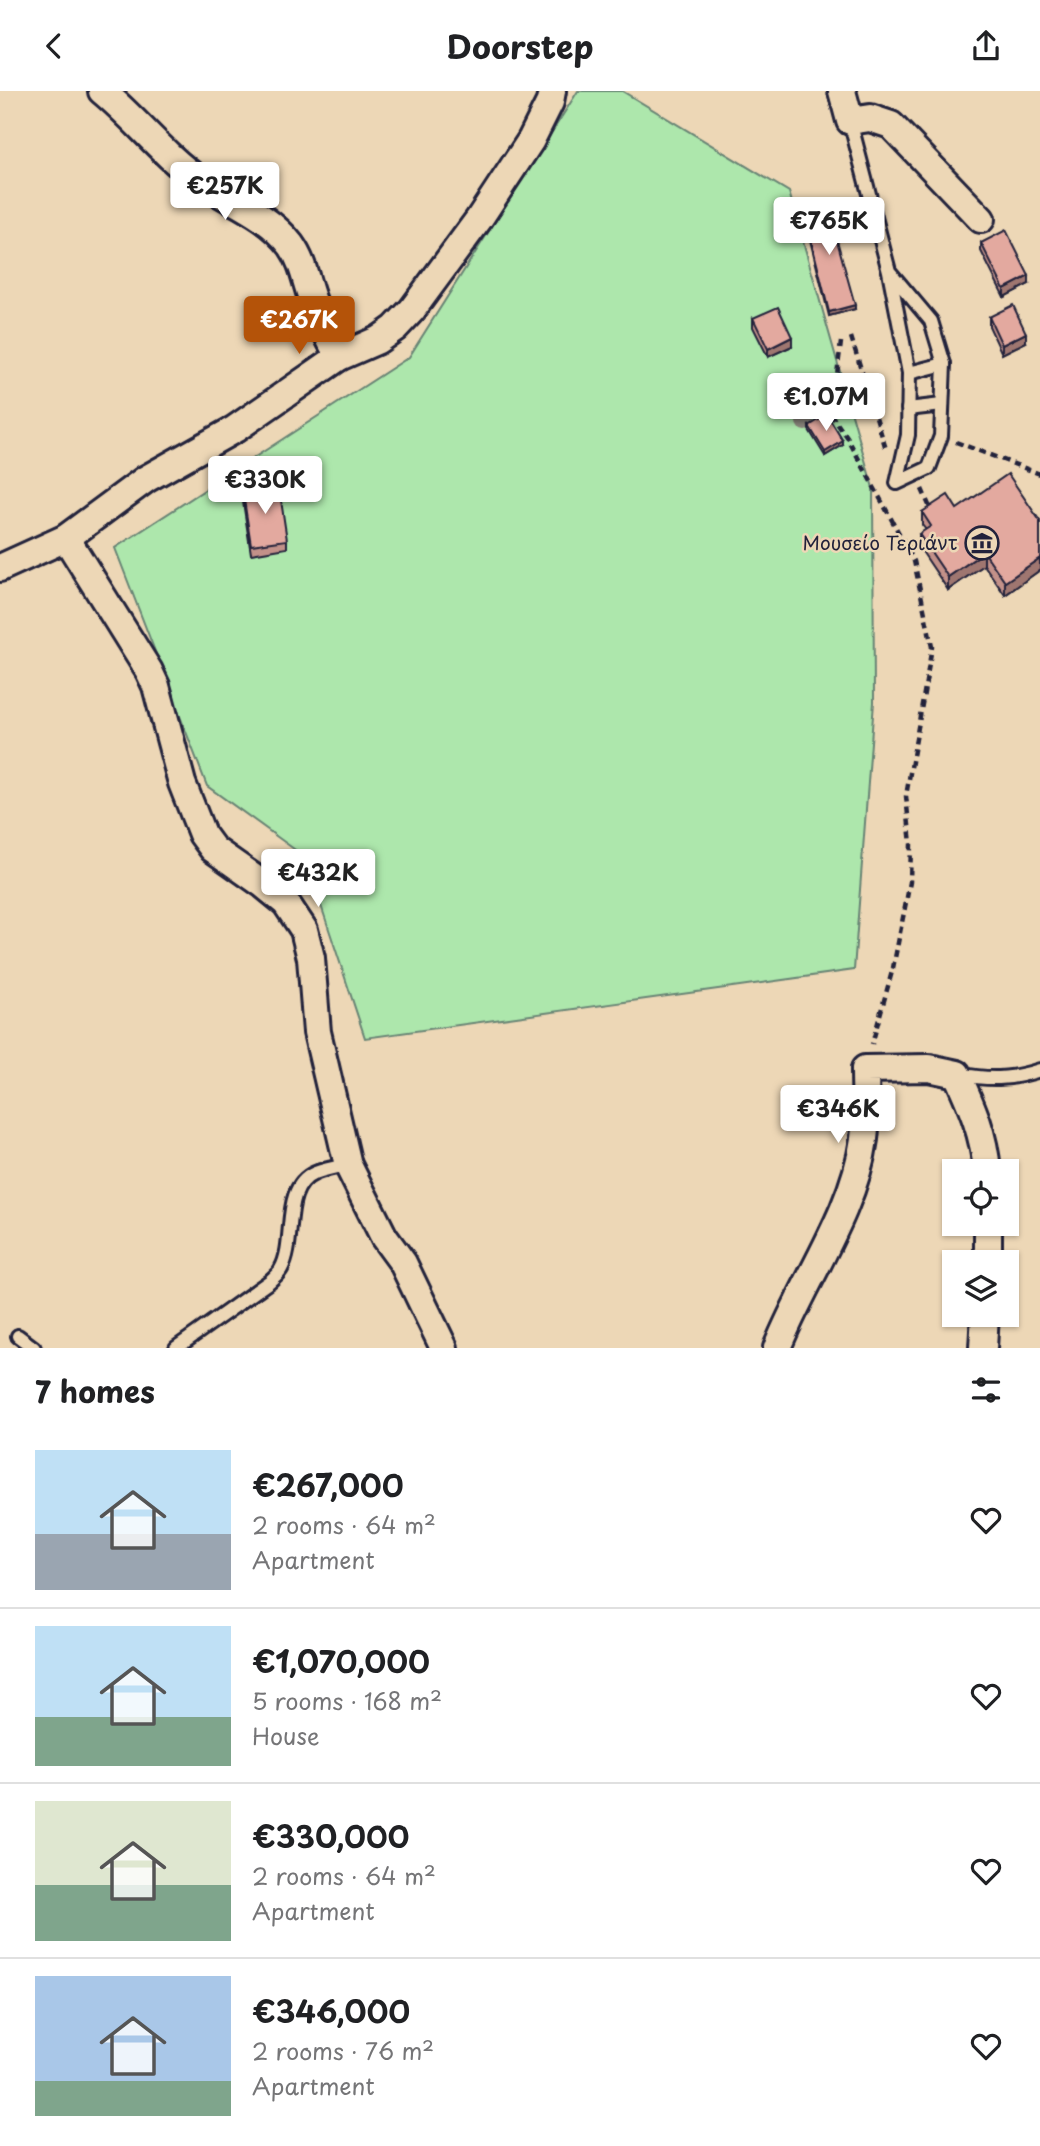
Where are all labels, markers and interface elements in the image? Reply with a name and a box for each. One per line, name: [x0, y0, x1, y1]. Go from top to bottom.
text: Doorstep: [447, 22, 593, 70]
icon: back: [35, 27, 73, 65]
icon: share: [967, 27, 1005, 65]
pin: €257K: [176, 163, 274, 222]
text: €257K: [186, 167, 264, 202]
pin: €765K: [780, 197, 878, 257]
text: €765K: [790, 202, 868, 237]
pin: €267K: [250, 296, 348, 356]
text: €267K: [260, 301, 338, 336]
pin: €1.07M: [769, 373, 883, 433]
text: €1.07M: [783, 378, 869, 413]
pin: €330K: [216, 457, 314, 516]
text: €330K: [224, 461, 306, 496]
museum icon: Μουσείο Τεριάντ: [963, 524, 1001, 562]
place label: Μουσείο Τεριάντ: [803, 528, 958, 556]
pin: €432K: [269, 849, 367, 909]
text: €432K: [277, 854, 359, 889]
pin: €346K: [789, 1086, 887, 1145]
text: €346K: [796, 1090, 880, 1125]
map controls: [942, 1159, 1019, 1327]
button: locate: [942, 1159, 1019, 1236]
button: layers: [942, 1250, 1019, 1327]
text: 7 homes: [35, 1368, 155, 1413]
icon: filters: [967, 1371, 1005, 1409]
text: €267,000: [252, 1462, 404, 1507]
icon: home: [91, 1478, 175, 1562]
icon: heart: [967, 1501, 1005, 1539]
text: 2 rooms · 64 m²: [252, 1507, 436, 1542]
text: Apartment: [252, 1542, 375, 1577]
text: €1,070,000: [252, 1638, 430, 1683]
icon: home: [91, 1654, 175, 1738]
icon: heart: [967, 1677, 1005, 1715]
text: 5 rooms · 168 m²: [252, 1683, 442, 1718]
text: House: [252, 1718, 319, 1753]
text: €330,000: [252, 1813, 409, 1858]
icon: home: [91, 1829, 175, 1913]
icon: heart: [967, 1852, 1005, 1890]
text: 2 rooms · 64 m²: [252, 1858, 436, 1893]
text: Apartment: [252, 1893, 375, 1928]
text: €346,000: [252, 1988, 410, 2033]
icon: home: [91, 2004, 175, 2088]
icon: heart: [967, 2027, 1005, 2065]
text: 2 rooms · 76 m²: [252, 2033, 434, 2068]
text: Apartment: [252, 2068, 375, 2103]

